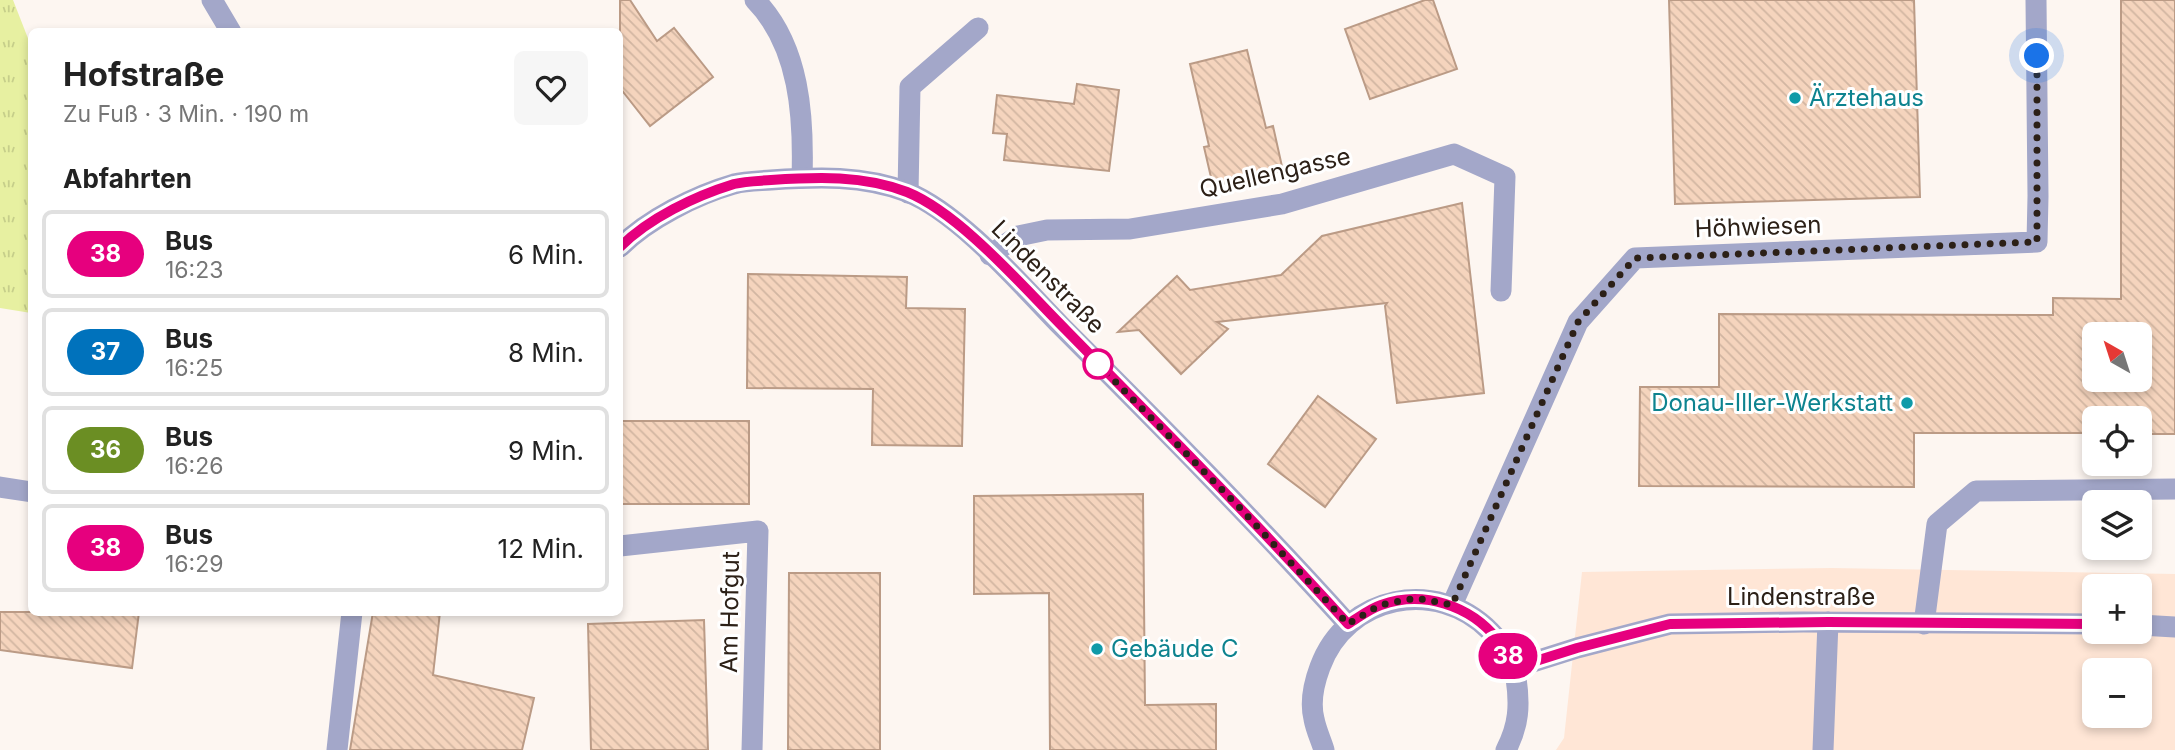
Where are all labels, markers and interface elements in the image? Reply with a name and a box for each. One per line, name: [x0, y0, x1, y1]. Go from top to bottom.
your location: [2019, 38, 2054, 73]
button: heart: [514, 51, 588, 125]
text: Hofstraße: [63, 54, 225, 94]
place label: Ärztehaus: [1809, 83, 1924, 112]
marker: Ärztehaus: [1787, 90, 1803, 106]
text: Zu Fuß · 3 Min. · 190 m: [63, 100, 309, 128]
street label: Quellengasse: [1197, 141, 1353, 204]
text: Abfahrten: [63, 163, 192, 194]
street label: Höhwiesen: [1694, 210, 1822, 243]
street label: Lindenstraße: [986, 214, 1111, 339]
text: Bus: [165, 225, 213, 256]
text: 38: [90, 239, 121, 268]
text: 6 Min.: [508, 239, 584, 270]
text: 16:23: [165, 256, 223, 284]
north arrow: [2082, 322, 2152, 392]
map controls: [2082, 322, 2152, 728]
text: Bus: [165, 323, 213, 354]
text: 37: [91, 337, 120, 366]
text: 8 Min.: [508, 337, 584, 368]
unlabelled marker: [1083, 349, 1113, 379]
text: 16:25: [165, 354, 223, 382]
place label: Donau-Iller-Werkstatt: [1651, 388, 1893, 417]
marker: Donau-Iller-Werkstatt: [1899, 395, 1915, 411]
button: locate: [2082, 406, 2152, 476]
text: Bus: [165, 421, 213, 452]
text: 36: [90, 435, 121, 464]
text: 9 Min.: [508, 435, 584, 466]
text: 16:26: [165, 452, 224, 480]
button: layers: [2082, 490, 2152, 560]
text: Bus: [165, 519, 213, 550]
text: 38: [90, 533, 121, 562]
text: 12 Min.: [498, 533, 584, 564]
text: 16:29: [165, 550, 224, 578]
street label: Am Hofgut: [714, 551, 745, 673]
button: +: [2082, 574, 2152, 644]
street label: Lindenstraße: [1727, 582, 1875, 611]
line badge: 38: [1476, 633, 1540, 679]
place label: Gebäude C: [1111, 634, 1238, 663]
marker: Gebäude C: [1089, 641, 1105, 657]
text: 38: [1492, 641, 1524, 670]
button: −: [2082, 658, 2152, 728]

